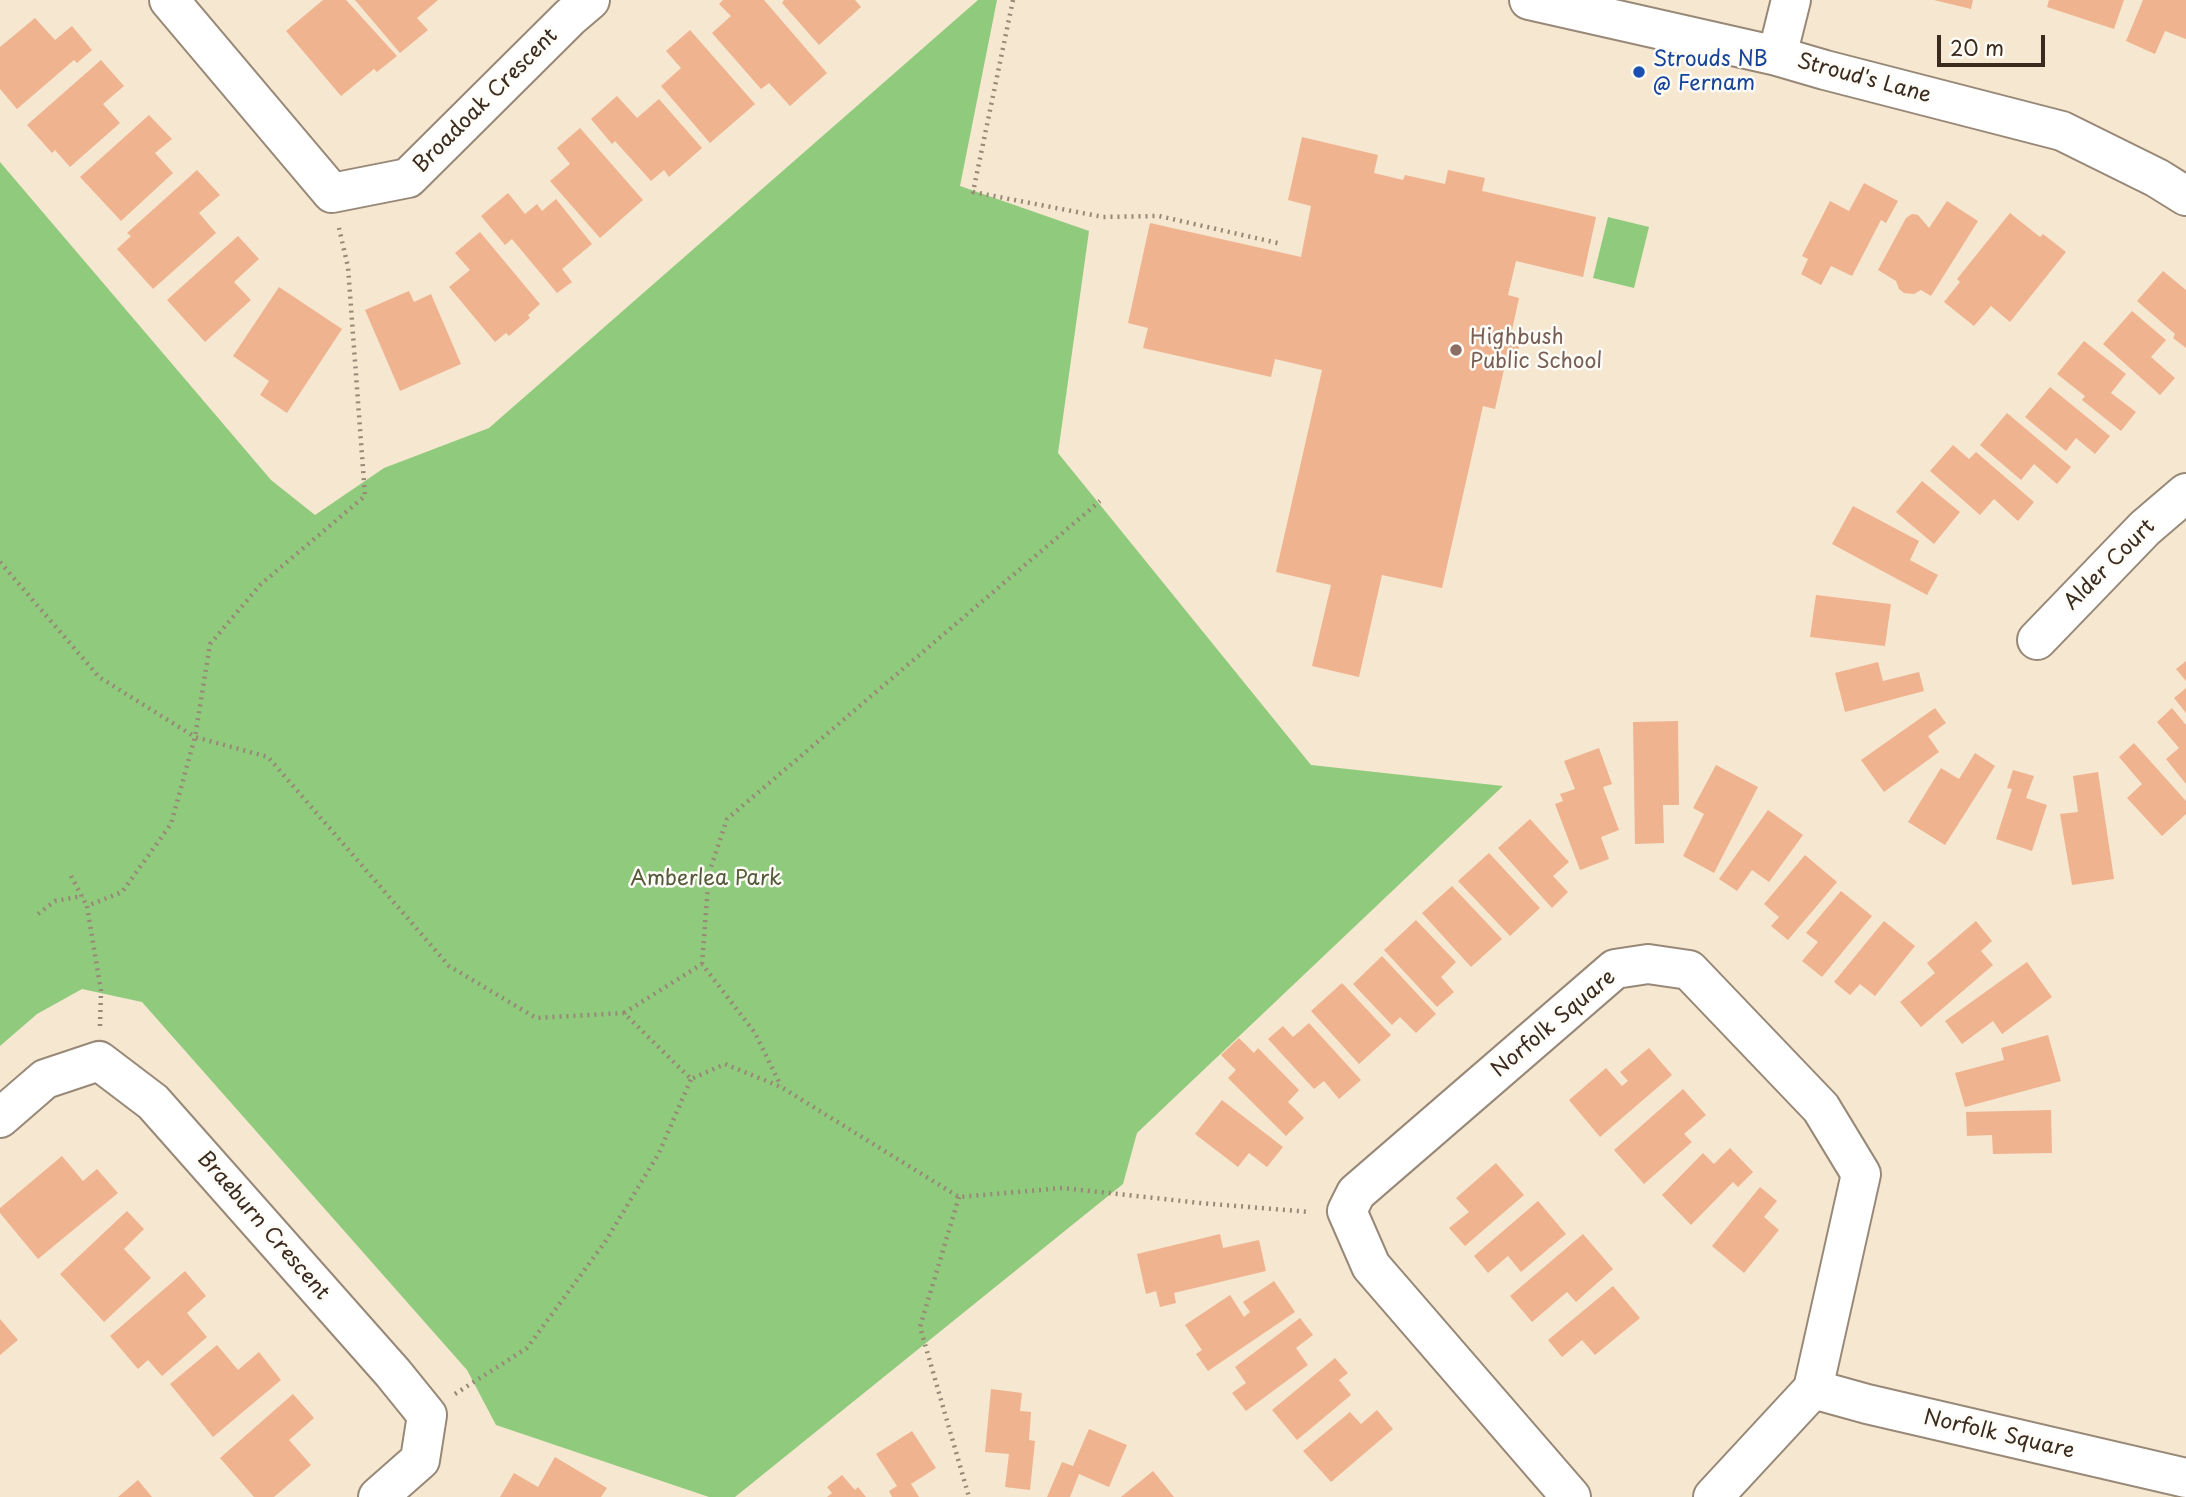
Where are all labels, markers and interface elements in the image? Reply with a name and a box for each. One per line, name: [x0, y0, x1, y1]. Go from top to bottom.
scale bar: [1941, 21, 2050, 65]
street label: Broadoak Crescent: [409, 24, 563, 178]
text: 20 m: [1950, 31, 2004, 63]
place label: Strouds NB @ Fernam: [1653, 47, 1768, 97]
street label: Stroud's Lane: [1794, 49, 1934, 109]
marker: Strouds NB @ Fernam: [1631, 64, 1647, 80]
place label: Highbush Public School: [1470, 325, 1602, 375]
marker: Highbush Public School: [1448, 342, 1464, 358]
street label: Alder Court: [2059, 514, 2161, 616]
park label: Amberlea Park: [630, 866, 782, 892]
street label: Norfolk Square: [1487, 965, 1621, 1083]
street label: Braeburn Crescent: [192, 1147, 334, 1305]
street label: Norfolk Square: [1921, 1405, 2077, 1465]

